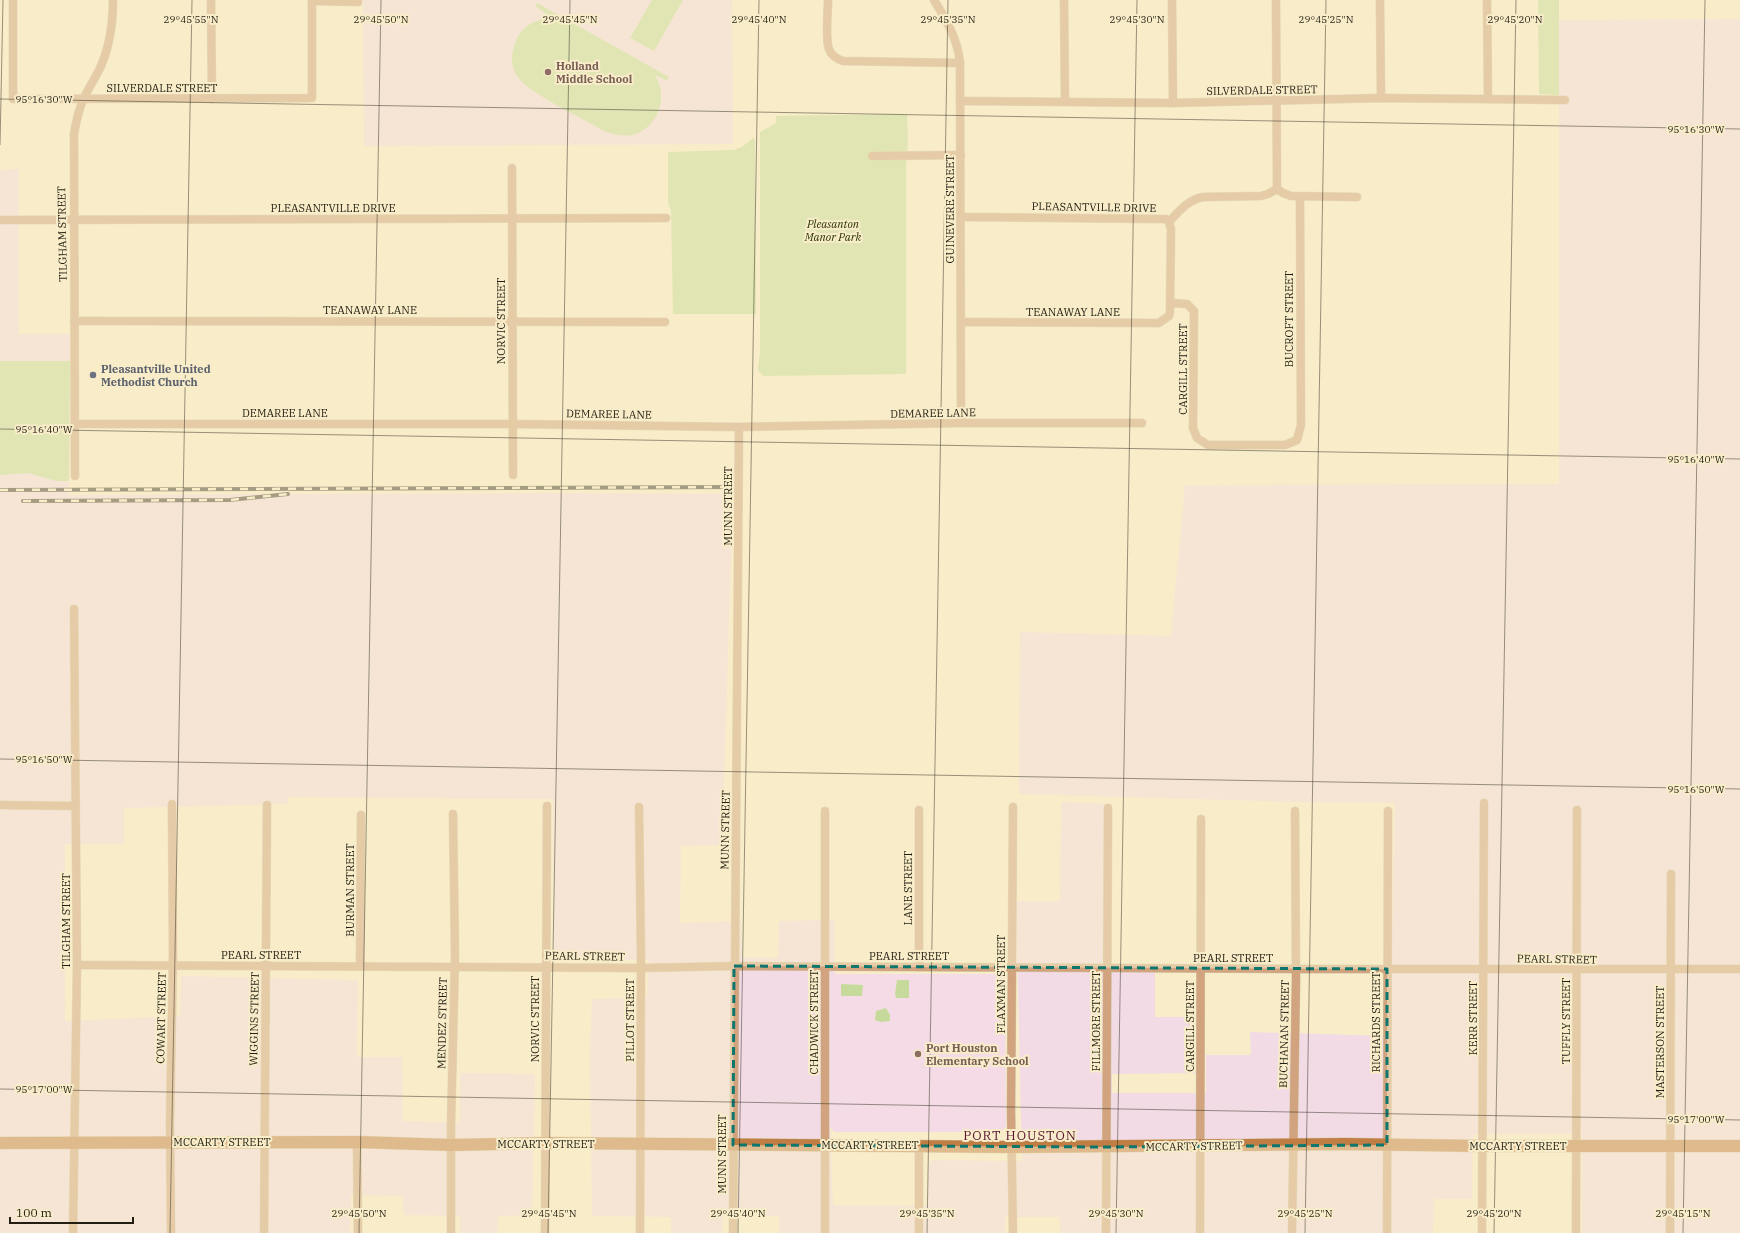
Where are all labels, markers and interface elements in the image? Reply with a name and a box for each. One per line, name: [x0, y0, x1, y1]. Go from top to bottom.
text: 29°45'55"N: [164, 13, 219, 26]
text: 29°45'50"N: [354, 13, 409, 26]
text: 29°45'45"N: [543, 13, 598, 26]
text: 29°45'40"N: [732, 13, 787, 26]
text: 29°45'35"N: [921, 13, 976, 26]
text: 29°45'30"N: [1110, 13, 1165, 26]
text: 29°45'25"N: [1299, 13, 1354, 26]
text: 29°45'20"N: [1488, 13, 1543, 26]
place label: Holland Middle School: [556, 59, 633, 86]
marker: Holland Middle School: [543, 67, 553, 77]
street label: SILVERDALE STREET: [106, 81, 218, 95]
street label: SILVERDALE STREET: [1206, 82, 1318, 98]
text: 95°16'30"W: [15, 93, 73, 106]
text: 95°16'30"W: [1667, 123, 1725, 136]
street label: GUINEVERE STREET: [943, 155, 957, 263]
street label: TILGHAM STREET: [54, 186, 70, 282]
street label: PLEASANTVILLE DRIVE: [1031, 199, 1157, 215]
street label: PLEASANTVILLE DRIVE: [271, 201, 395, 215]
park label: Pleasanton Manor Park: [804, 217, 861, 244]
street label: BUCROFT STREET: [1282, 271, 1296, 367]
street label: NORVIC STREET: [494, 278, 508, 364]
street label: TEANAWAY LANE: [323, 303, 417, 317]
street label: TEANAWAY LANE: [1026, 305, 1120, 319]
street label: CARGILL STREET: [1176, 323, 1190, 415]
place label: Pleasantville United Methodist Church: [101, 362, 211, 389]
marker: Pleasantville United Methodist Church: [88, 370, 98, 380]
street label: DEMAREE LANE: [890, 405, 976, 421]
street label: DEMAREE LANE: [242, 406, 328, 420]
street label: DEMAREE LANE: [566, 406, 652, 422]
text: 95°16'40"W: [15, 423, 73, 436]
text: 95°16'40"W: [1667, 453, 1725, 466]
street label: MUNN STREET: [721, 466, 735, 546]
text: 95°16'50"W: [15, 753, 73, 766]
text: 95°16'50"W: [1667, 783, 1725, 796]
street label: MUNN STREET: [717, 790, 733, 870]
street label: BURMAN STREET: [343, 843, 357, 937]
street label: LANE STREET: [901, 851, 915, 925]
street label: TILGHAM STREET: [59, 873, 73, 969]
street label: FLAXMAN STREET: [994, 934, 1008, 1034]
street label: PEARL STREET: [221, 948, 301, 962]
street label: PEARL STREET: [545, 948, 625, 964]
street label: PEARL STREET: [869, 949, 949, 963]
street label: PEARL STREET: [1193, 951, 1273, 965]
street label: PEARL STREET: [1517, 951, 1597, 967]
street label: CHADWICK STREET: [807, 969, 821, 1075]
street label: FILLMORE STREET: [1089, 971, 1103, 1071]
street label: COWART STREET: [153, 972, 169, 1064]
street label: WIGGINS STREET: [246, 972, 262, 1066]
street label: RICHARDS STREET: [1369, 972, 1383, 1072]
street label: NORVIC STREET: [528, 976, 542, 1062]
street label: MENDEZ STREET: [434, 977, 450, 1069]
street label: PILLOT STREET: [623, 978, 637, 1062]
street label: TUFFLY STREET: [1559, 978, 1573, 1064]
street label: CARGILL STREET: [1183, 980, 1197, 1072]
street label: BUCHANAN STREET: [1276, 980, 1292, 1088]
street label: KERR STREET: [1466, 981, 1480, 1055]
street label: MASTERSON STREET: [1653, 986, 1667, 1098]
place label: Port Houston Elementary School: [926, 1041, 1029, 1068]
marker: Port Houston Elementary School: [913, 1049, 923, 1059]
text: 95°17'00"W: [15, 1083, 73, 1096]
text: 95°17'00"W: [1667, 1113, 1725, 1126]
street label: MUNN STREET: [715, 1114, 729, 1194]
district label: PORT HOUSTON: [963, 1127, 1077, 1144]
street label: MCCARTY STREET: [173, 1135, 271, 1149]
street label: MCCARTY STREET: [497, 1137, 595, 1151]
street label: MCCARTY STREET: [821, 1138, 919, 1152]
street label: MCCARTY STREET: [1145, 1138, 1243, 1154]
street label: MCCARTY STREET: [1469, 1139, 1567, 1153]
scale bar: [10, 1199, 133, 1225]
text: 100 m: [16, 1205, 52, 1220]
text: 29°45'50"N: [332, 1207, 387, 1220]
text: 29°45'45"N: [522, 1207, 577, 1220]
text: 29°45'40"N: [711, 1207, 766, 1220]
text: 29°45'35"N: [900, 1207, 955, 1220]
text: 29°45'30"N: [1089, 1207, 1144, 1220]
text: 29°45'25"N: [1278, 1207, 1333, 1220]
text: 29°45'20"N: [1467, 1207, 1522, 1220]
text: 29°45'15"N: [1656, 1207, 1711, 1220]

